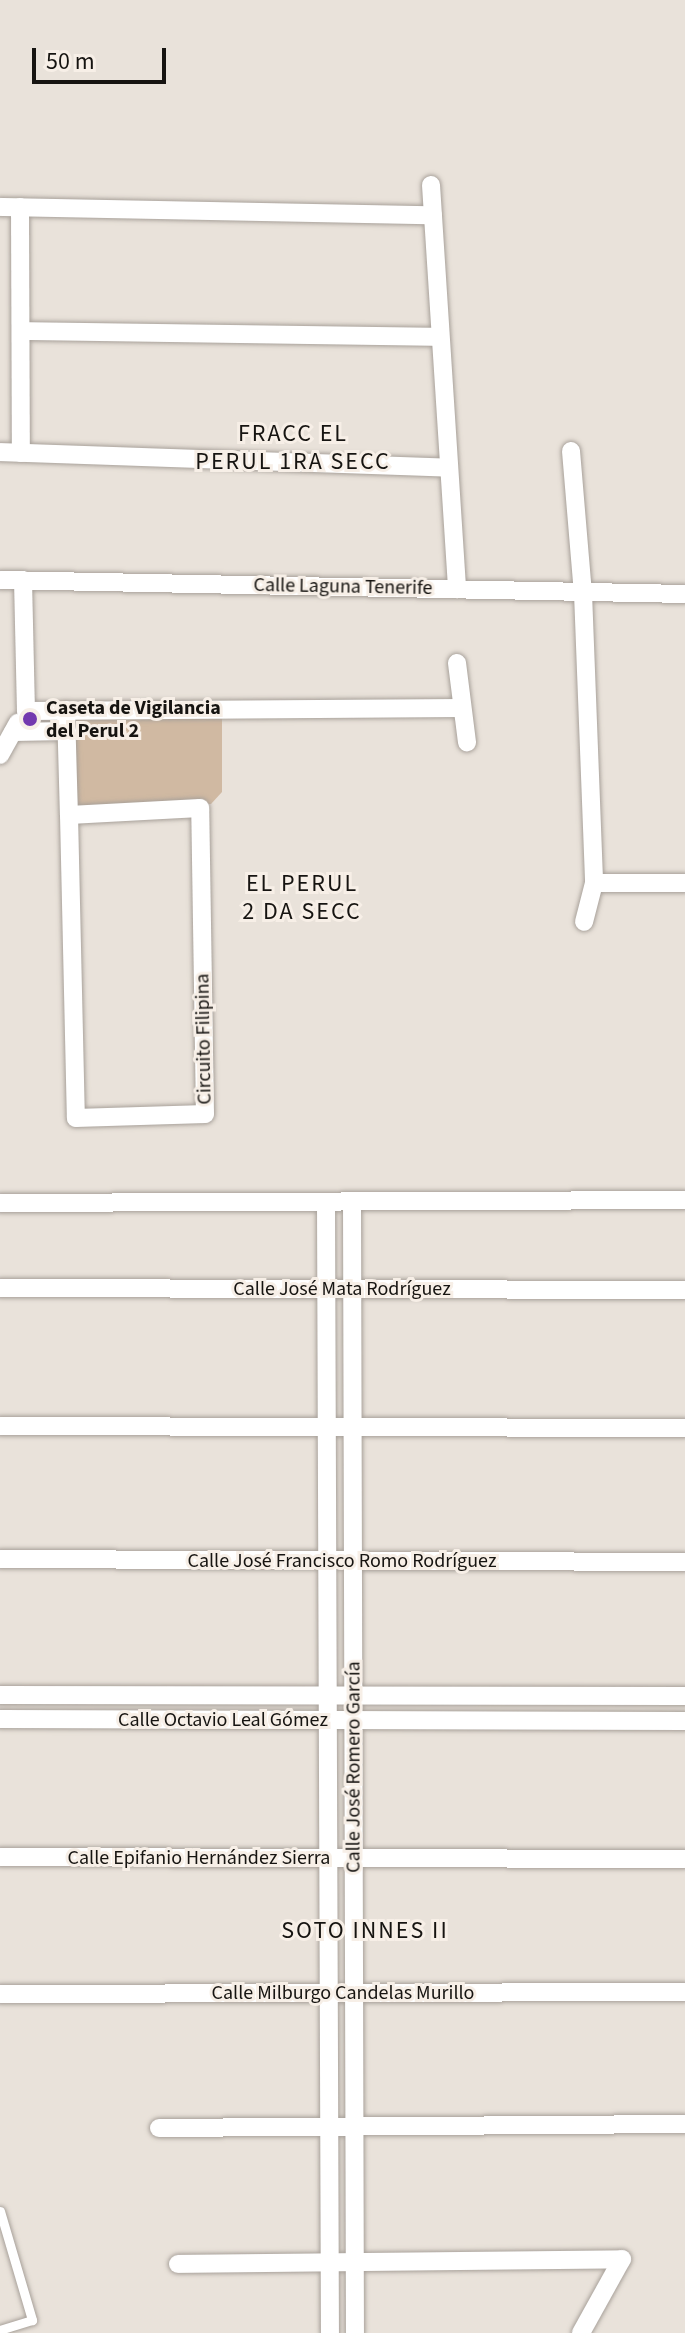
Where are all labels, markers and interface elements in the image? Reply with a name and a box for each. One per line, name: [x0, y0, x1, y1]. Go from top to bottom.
scale bar: [36, 32, 170, 82]
text: 50 m: [46, 44, 95, 79]
district label: FRACC EL PERUL 1RA SECC: [195, 420, 391, 476]
street label: Calle Laguna Tenerife: [253, 573, 433, 601]
place label: Caseta de Vigilancia del Perul 2: [46, 696, 221, 743]
marker: Caseta de Vigilancia del Perul 2: [21, 710, 39, 728]
district label: EL PERUL 2 DA SECC: [242, 870, 362, 926]
street label: Circuito Filipina: [191, 973, 217, 1105]
street label: Calle José Mata Rodríguez: [233, 1277, 451, 1301]
street label: Calle José Francisco Romo Rodríguez: [187, 1549, 497, 1573]
street label: Calle José Romero García: [342, 1661, 366, 1873]
street label: Calle Octavio Leal Gómez: [118, 1708, 328, 1732]
street label: Calle Epifanio Hernández Sierra: [68, 1846, 330, 1870]
district label: SOTO INNES II: [281, 1917, 449, 1945]
street label: Calle Milburgo Candelas Murillo: [212, 1981, 474, 2005]

